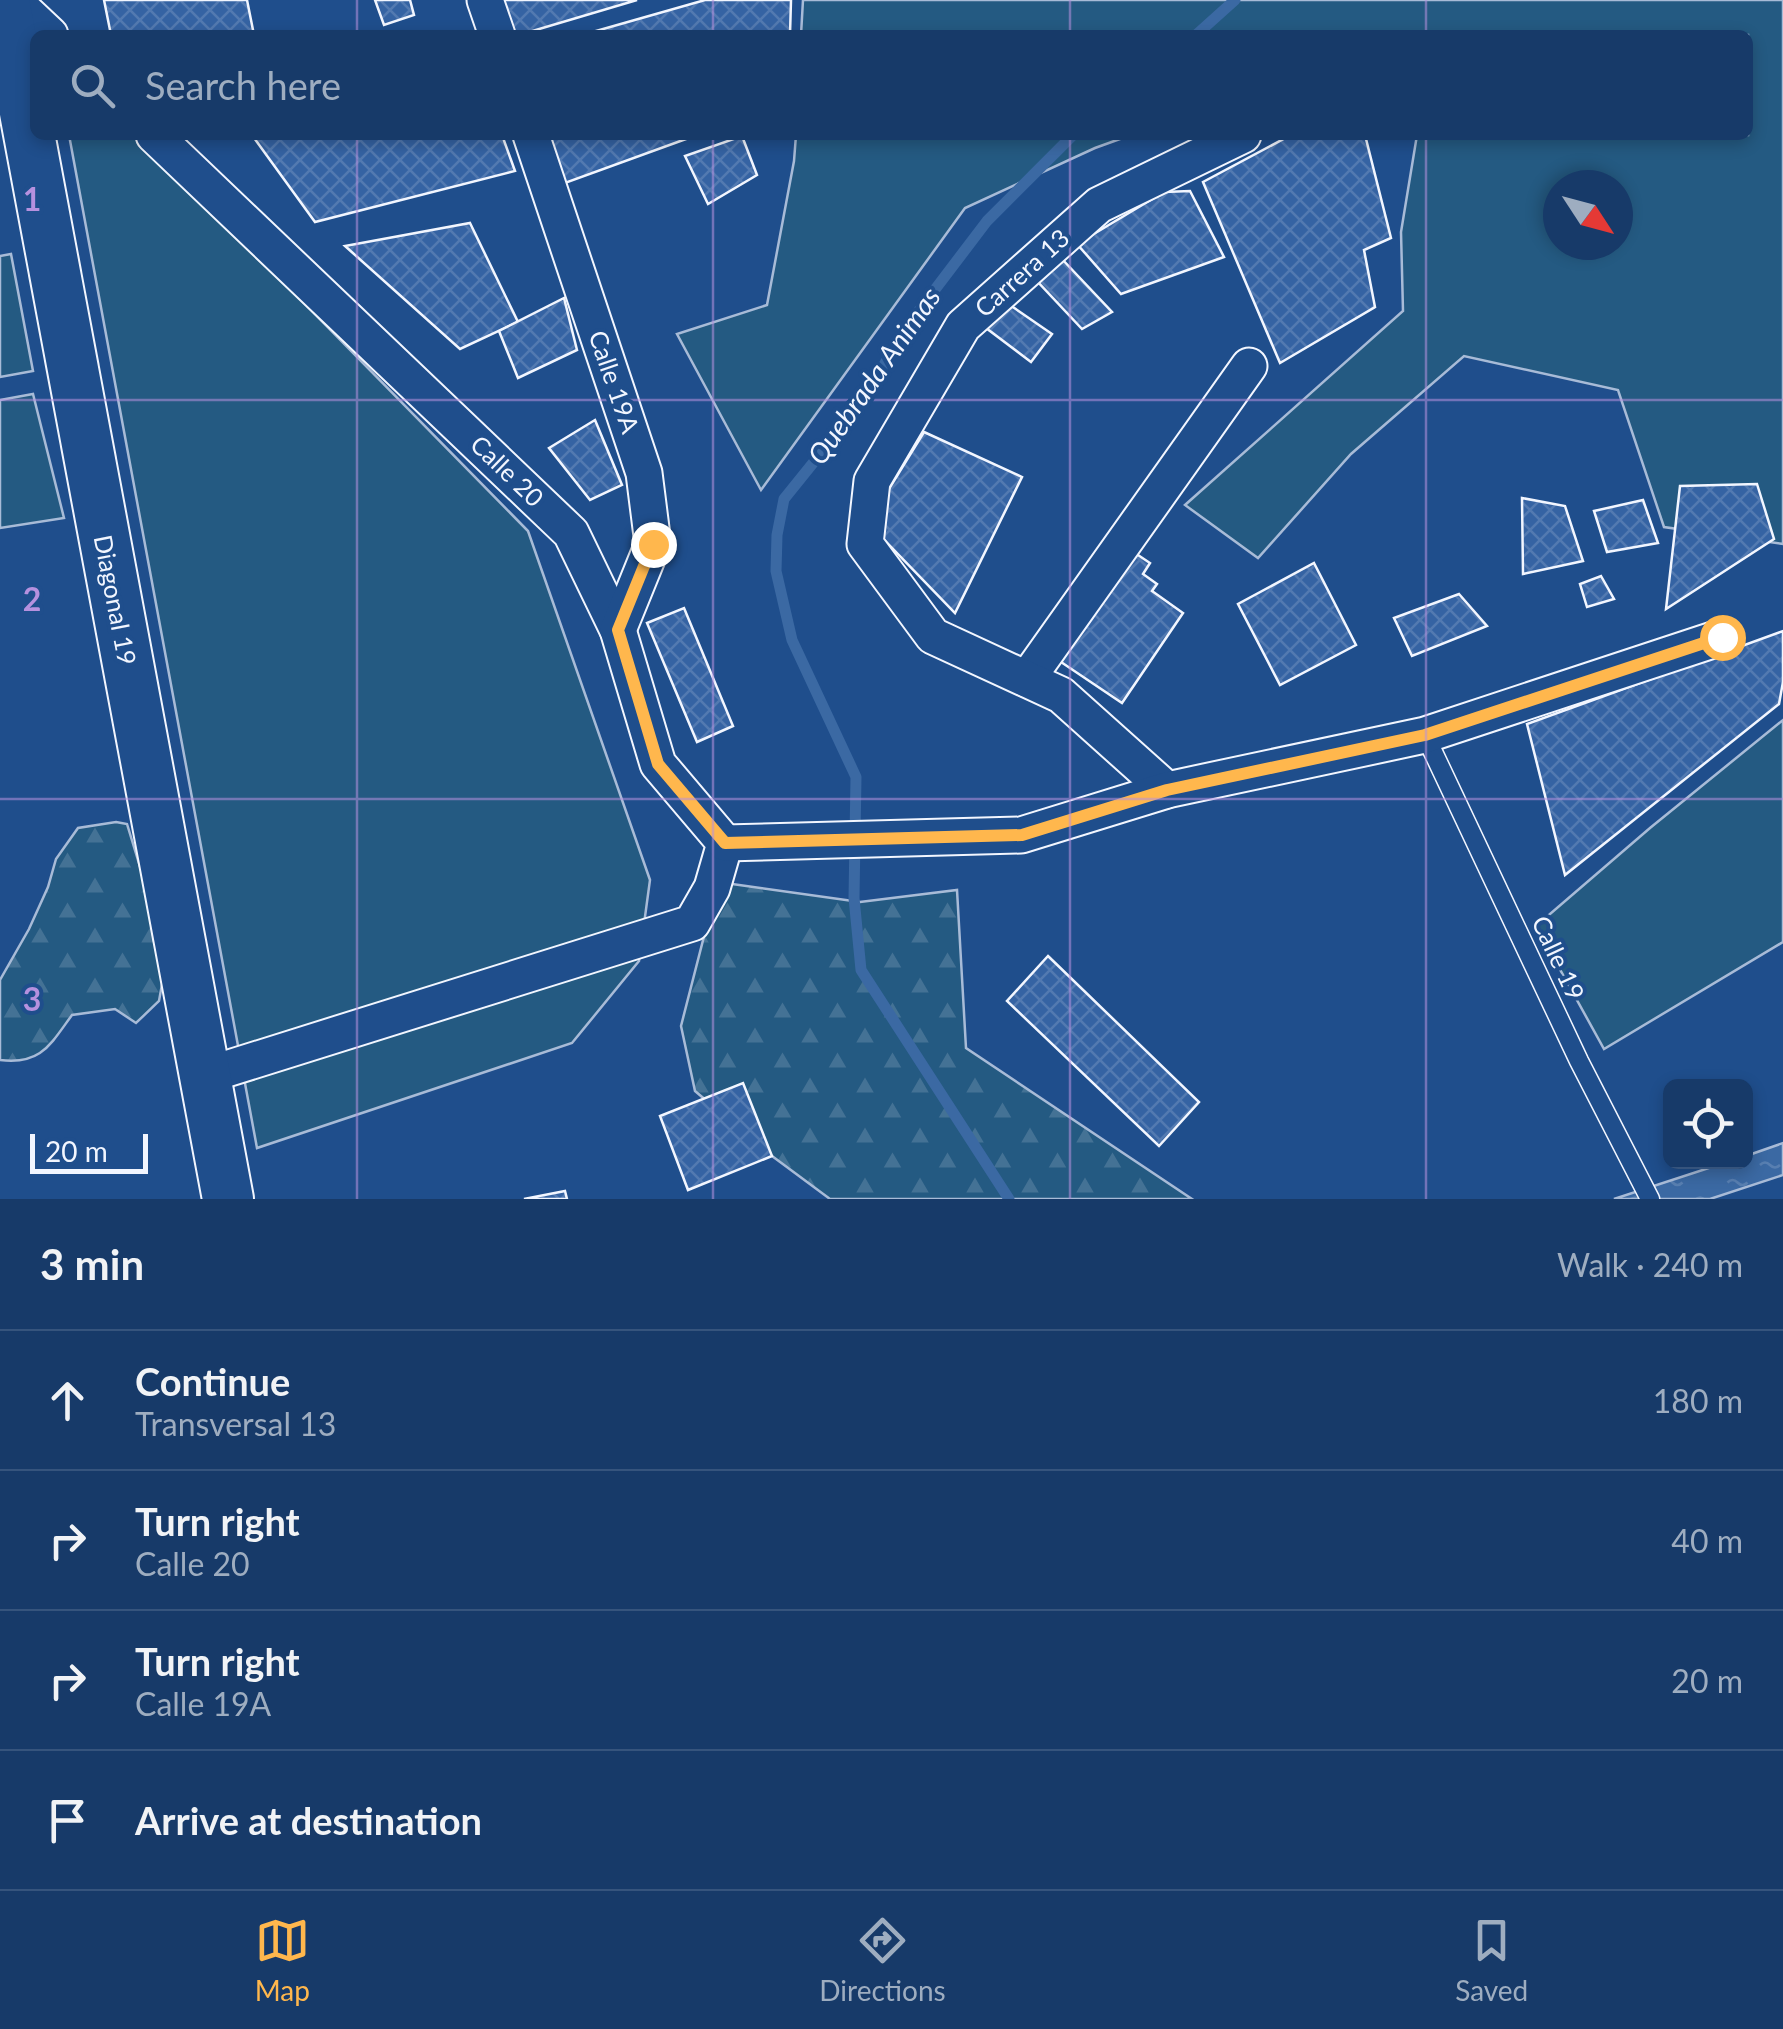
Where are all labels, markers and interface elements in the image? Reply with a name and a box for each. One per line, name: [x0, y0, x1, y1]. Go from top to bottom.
search box: [30, 30, 1753, 140]
icon: search: [65, 58, 120, 113]
text: Search here: [145, 62, 341, 108]
north arrow: [1543, 170, 1633, 260]
text: 1: [23, 179, 41, 218]
street label: Carrera 13: [968, 222, 1075, 322]
water label: Quebrada Animas: [800, 280, 947, 470]
street label: Calle 19A: [583, 326, 646, 437]
street label: Calle 20: [465, 428, 550, 512]
route end: [631, 522, 677, 568]
street label: Diagonal 19: [89, 532, 143, 667]
text: 2: [23, 579, 41, 618]
route start: [1700, 615, 1746, 661]
street label: Calle 19: [1526, 911, 1591, 1004]
text: 3: [23, 979, 41, 1018]
map controls: [1663, 1079, 1753, 1169]
button: locate: [1663, 1079, 1753, 1169]
scale bar: [30, 1129, 148, 1174]
text: 20 m: [45, 1134, 108, 1168]
text: 3 min: [40, 1239, 144, 1289]
text: Walk · 240 m: [1557, 1245, 1743, 1284]
text: Continue: [135, 1358, 290, 1404]
icon: ahead: [40, 1373, 95, 1428]
text: 180 m: [1653, 1381, 1743, 1420]
text: Transversal 13: [135, 1404, 336, 1443]
text: Turn right: [135, 1498, 300, 1544]
icon: right: [40, 1513, 95, 1568]
text: 40 m: [1671, 1521, 1743, 1560]
text: Calle 20: [135, 1544, 250, 1583]
text: Turn right: [135, 1638, 300, 1684]
icon: right: [40, 1653, 95, 1708]
text: 20 m: [1671, 1661, 1743, 1700]
text: Calle 19A: [135, 1684, 271, 1723]
icon: arrive: [40, 1793, 95, 1848]
text: Arrive at destination: [135, 1797, 482, 1843]
tab: Map: [255, 1913, 310, 2007]
tab: Directions: [819, 1913, 946, 2007]
tab: Saved: [1455, 1913, 1528, 2007]

